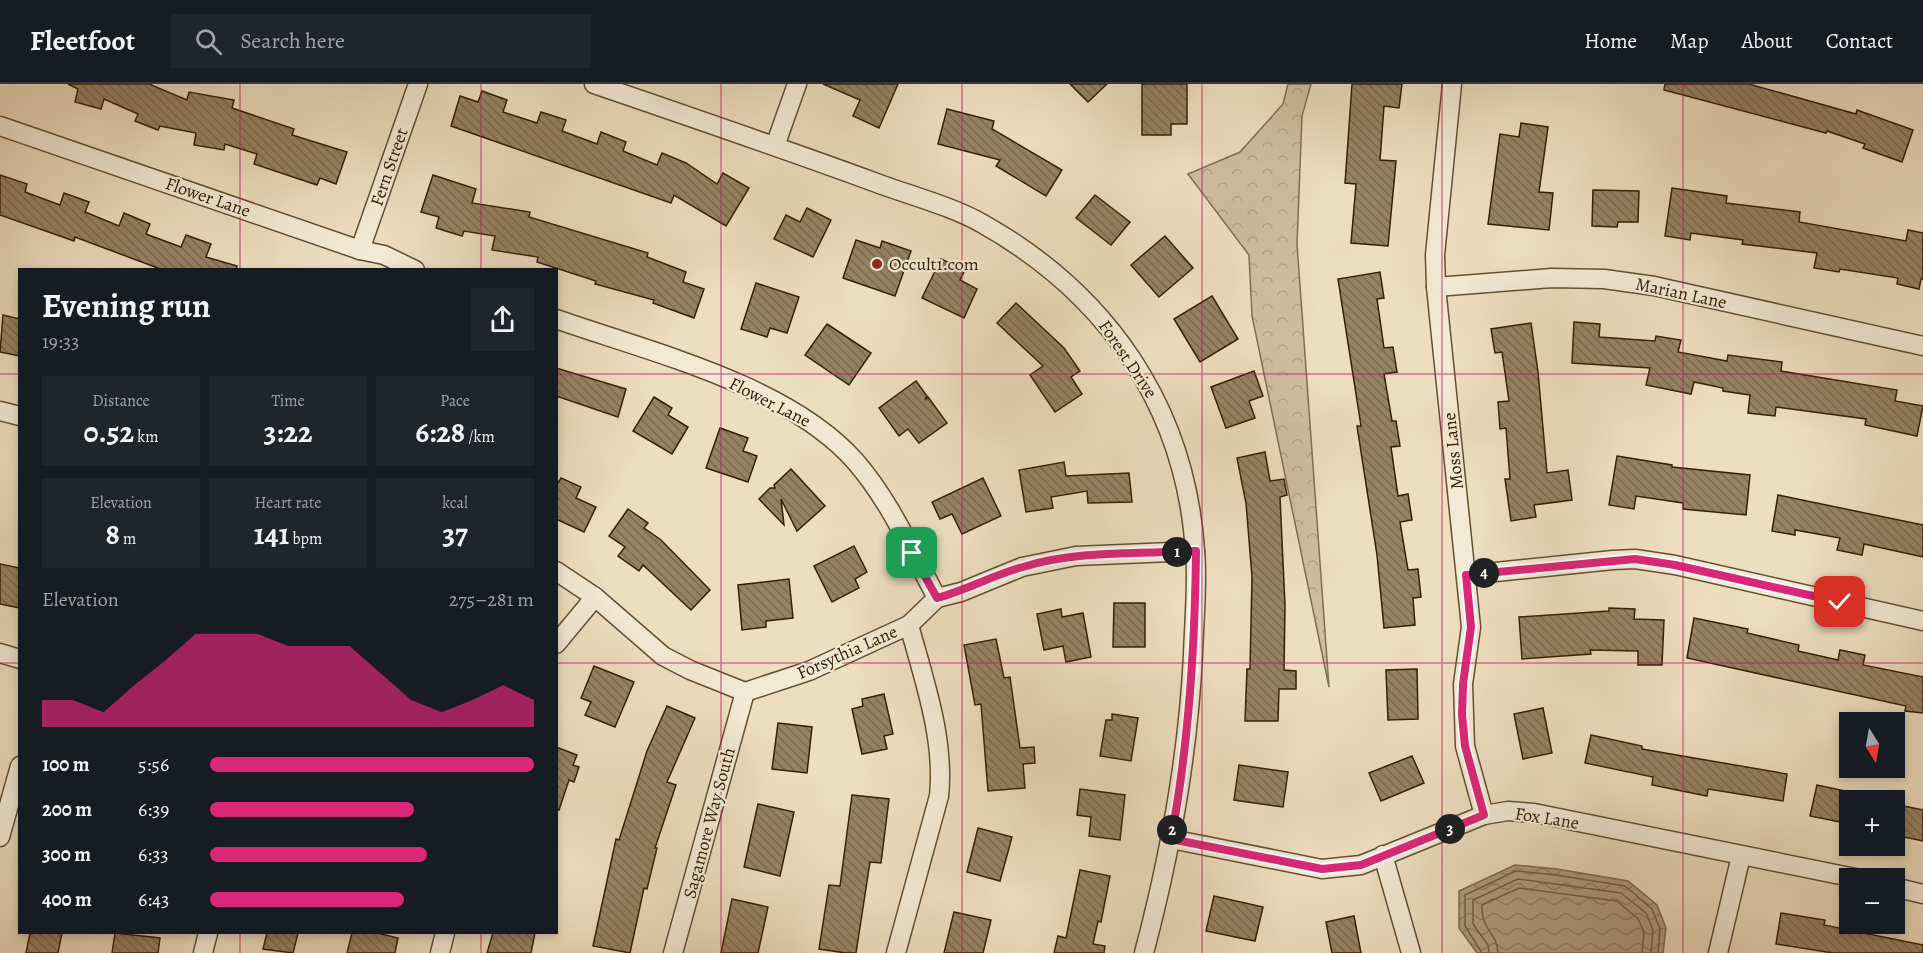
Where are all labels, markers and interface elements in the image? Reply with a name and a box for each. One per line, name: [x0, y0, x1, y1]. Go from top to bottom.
search box: [171, 14, 591, 68]
text: Fleetfoot: [30, 22, 135, 60]
icon: search: [192, 25, 225, 58]
text: Search here: [240, 26, 345, 56]
text: Home: [1584, 27, 1637, 55]
text: Map: [1670, 27, 1708, 55]
text: About: [1741, 27, 1793, 55]
text: Contact: [1826, 27, 1893, 55]
street label: Fern Street: [364, 125, 414, 209]
street label: Flower Lane: [162, 171, 254, 223]
place label: Occult1.com: [889, 252, 979, 276]
marker: Occult1.com: [870, 257, 884, 271]
street label: Marian Lane: [1633, 272, 1729, 314]
text: Evening run: [42, 283, 211, 328]
button: share: [471, 288, 534, 351]
street label: Forest Drive: [1093, 315, 1163, 403]
text: 19:33: [42, 328, 79, 355]
street label: Flower Lane: [725, 371, 815, 433]
text: Distance: [92, 390, 150, 412]
text: Time: [271, 390, 305, 412]
text: Pace: [440, 390, 470, 412]
street label: Moss Lane: [1437, 411, 1469, 491]
text: 0.52: [83, 412, 134, 452]
text: 3:22: [263, 412, 313, 452]
text: 6:28: [415, 412, 465, 452]
text: km: [134, 426, 159, 448]
text: /km: [465, 426, 495, 448]
text: Elevation: [90, 492, 152, 514]
text: Heart rate: [255, 492, 321, 514]
text: kcal: [442, 492, 468, 514]
text: 8: [106, 514, 120, 554]
text: 141: [254, 514, 289, 554]
text: 37: [442, 514, 468, 554]
pin: [886, 527, 937, 578]
text: m: [120, 528, 136, 550]
text: bpm: [289, 528, 322, 550]
icon: arrive: [895, 536, 928, 569]
pin: 1: [1162, 537, 1192, 567]
text: 1: [1174, 541, 1180, 563]
pin: 4: [1469, 558, 1499, 588]
text: 4: [1480, 562, 1488, 584]
pin: [1814, 576, 1865, 627]
icon: check: [1823, 585, 1856, 618]
text: Elevation: [42, 586, 119, 613]
text: 275–281 m: [449, 586, 534, 613]
street label: Forsythia Lane: [793, 619, 901, 685]
north arrow: [1839, 712, 1905, 778]
map controls: [1839, 712, 1905, 934]
street label: Sagamore Way South: [677, 744, 741, 901]
text: 100 m: [42, 751, 90, 778]
text: 5:56: [138, 751, 169, 778]
button: +: [1839, 790, 1905, 856]
text: 200 m: [42, 796, 92, 823]
text: 6:39: [138, 796, 169, 823]
street label: Fox Lane: [1513, 801, 1581, 835]
pin: 3: [1435, 814, 1465, 844]
pin: 2: [1157, 815, 1187, 845]
text: 3: [1447, 818, 1453, 840]
text: 2: [1168, 819, 1176, 841]
text: 300 m: [42, 841, 91, 868]
text: 6:33: [138, 841, 169, 868]
button: −: [1839, 868, 1905, 934]
text: 400 m: [42, 886, 92, 913]
text: 6:43: [138, 886, 169, 913]

